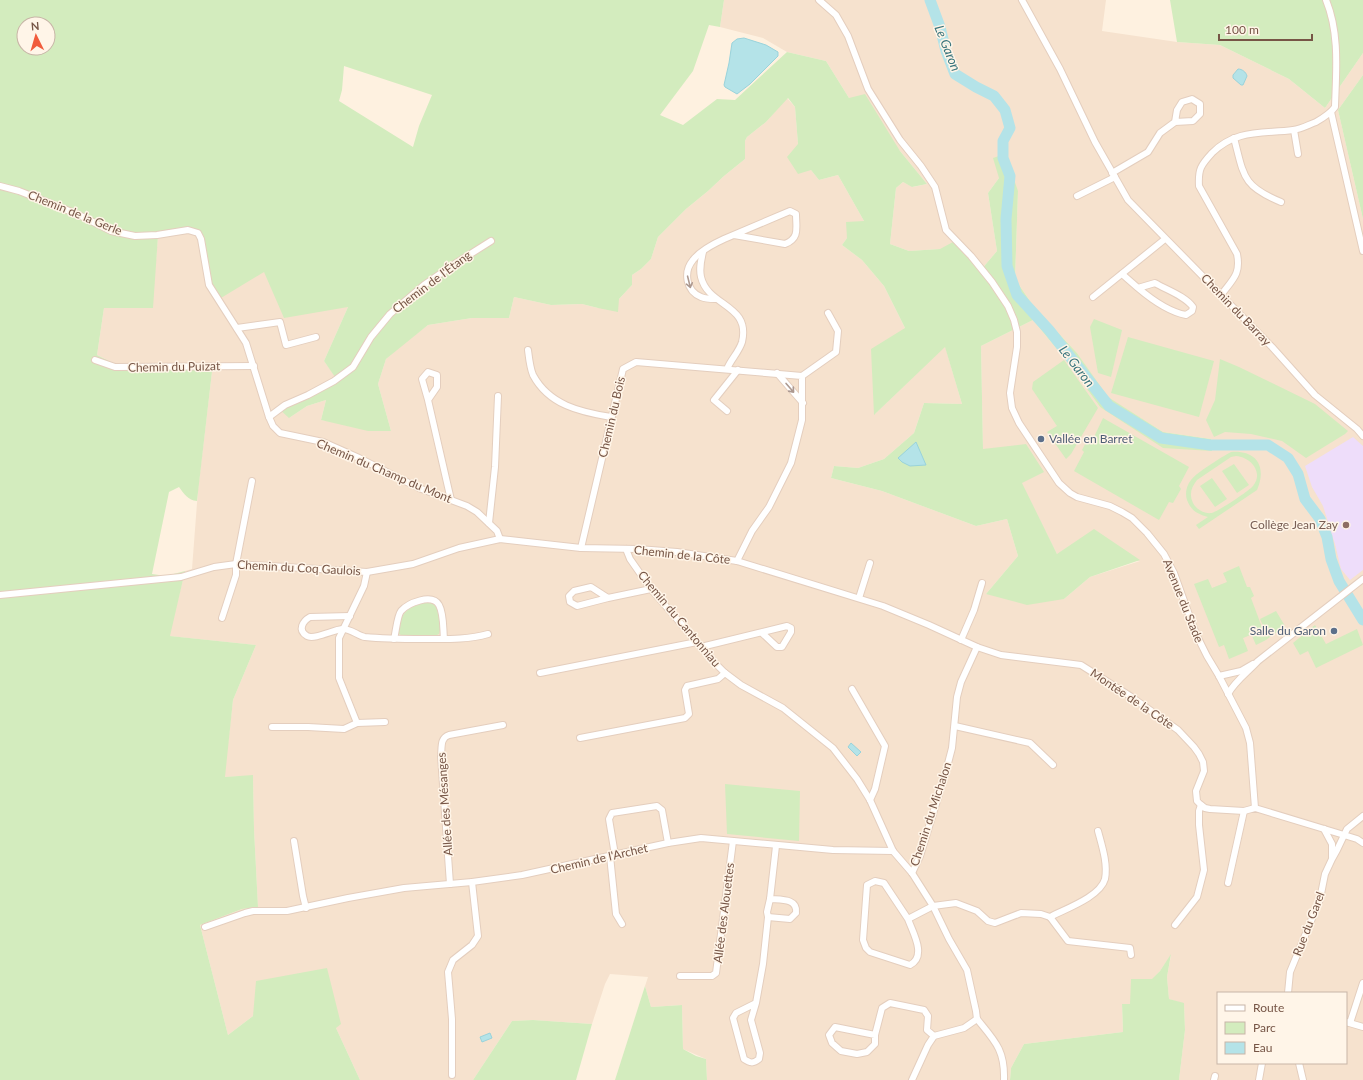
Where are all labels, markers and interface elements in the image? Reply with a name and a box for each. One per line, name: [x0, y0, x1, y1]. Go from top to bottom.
north arrow: [16, 16, 56, 56]
scale bar: [1219, 16, 1312, 42]
text: N: [30, 19, 40, 32]
text: 100 m: [1225, 22, 1259, 37]
water label: Le Garon: [932, 23, 964, 73]
street label: Chemin de la Gerle: [26, 187, 124, 238]
street label: Chemin de l'Étang: [389, 247, 474, 316]
street label: Chemin du Barray: [1198, 271, 1275, 349]
one-way arrow: [685, 276, 693, 289]
water label: Le Garon: [1056, 342, 1098, 390]
street label: Chemin du Puizat: [128, 358, 221, 375]
street label: Chemin du Bois: [595, 375, 628, 459]
one-way arrow: [786, 383, 795, 394]
place label: Vallée en Barret: [1049, 431, 1133, 446]
marker: Vallée en Barret: [1036, 434, 1046, 444]
street label: Chemin du Champ du Mont: [314, 435, 455, 506]
place label: Collège Jean Zay: [1250, 517, 1339, 532]
marker: Collège Jean Zay: [1341, 520, 1351, 530]
street label: Chemin de la Côte: [633, 542, 731, 567]
street label: Chemin du Coq Gaulois: [237, 557, 361, 578]
street label: Avenue du Stade: [1160, 557, 1207, 645]
street label: Chemin du Cantonniau: [635, 568, 724, 670]
place label: Salle du Garon: [1250, 623, 1326, 638]
marker: Salle du Garon: [1329, 626, 1339, 636]
street label: Montée de la Côte: [1088, 665, 1177, 732]
street label: Allée des Mésanges: [433, 752, 456, 856]
street label: Chemin du Michalon: [907, 760, 954, 868]
street label: Chemin de l'Archet: [549, 840, 650, 877]
street label: Allée des Alouettes: [710, 862, 737, 964]
street label: Rue du Garel: [1289, 889, 1328, 958]
legend: [1217, 992, 1347, 1064]
text: Route: [1253, 1000, 1284, 1015]
text: Parc: [1253, 1020, 1276, 1035]
text: Eau: [1253, 1040, 1273, 1055]

